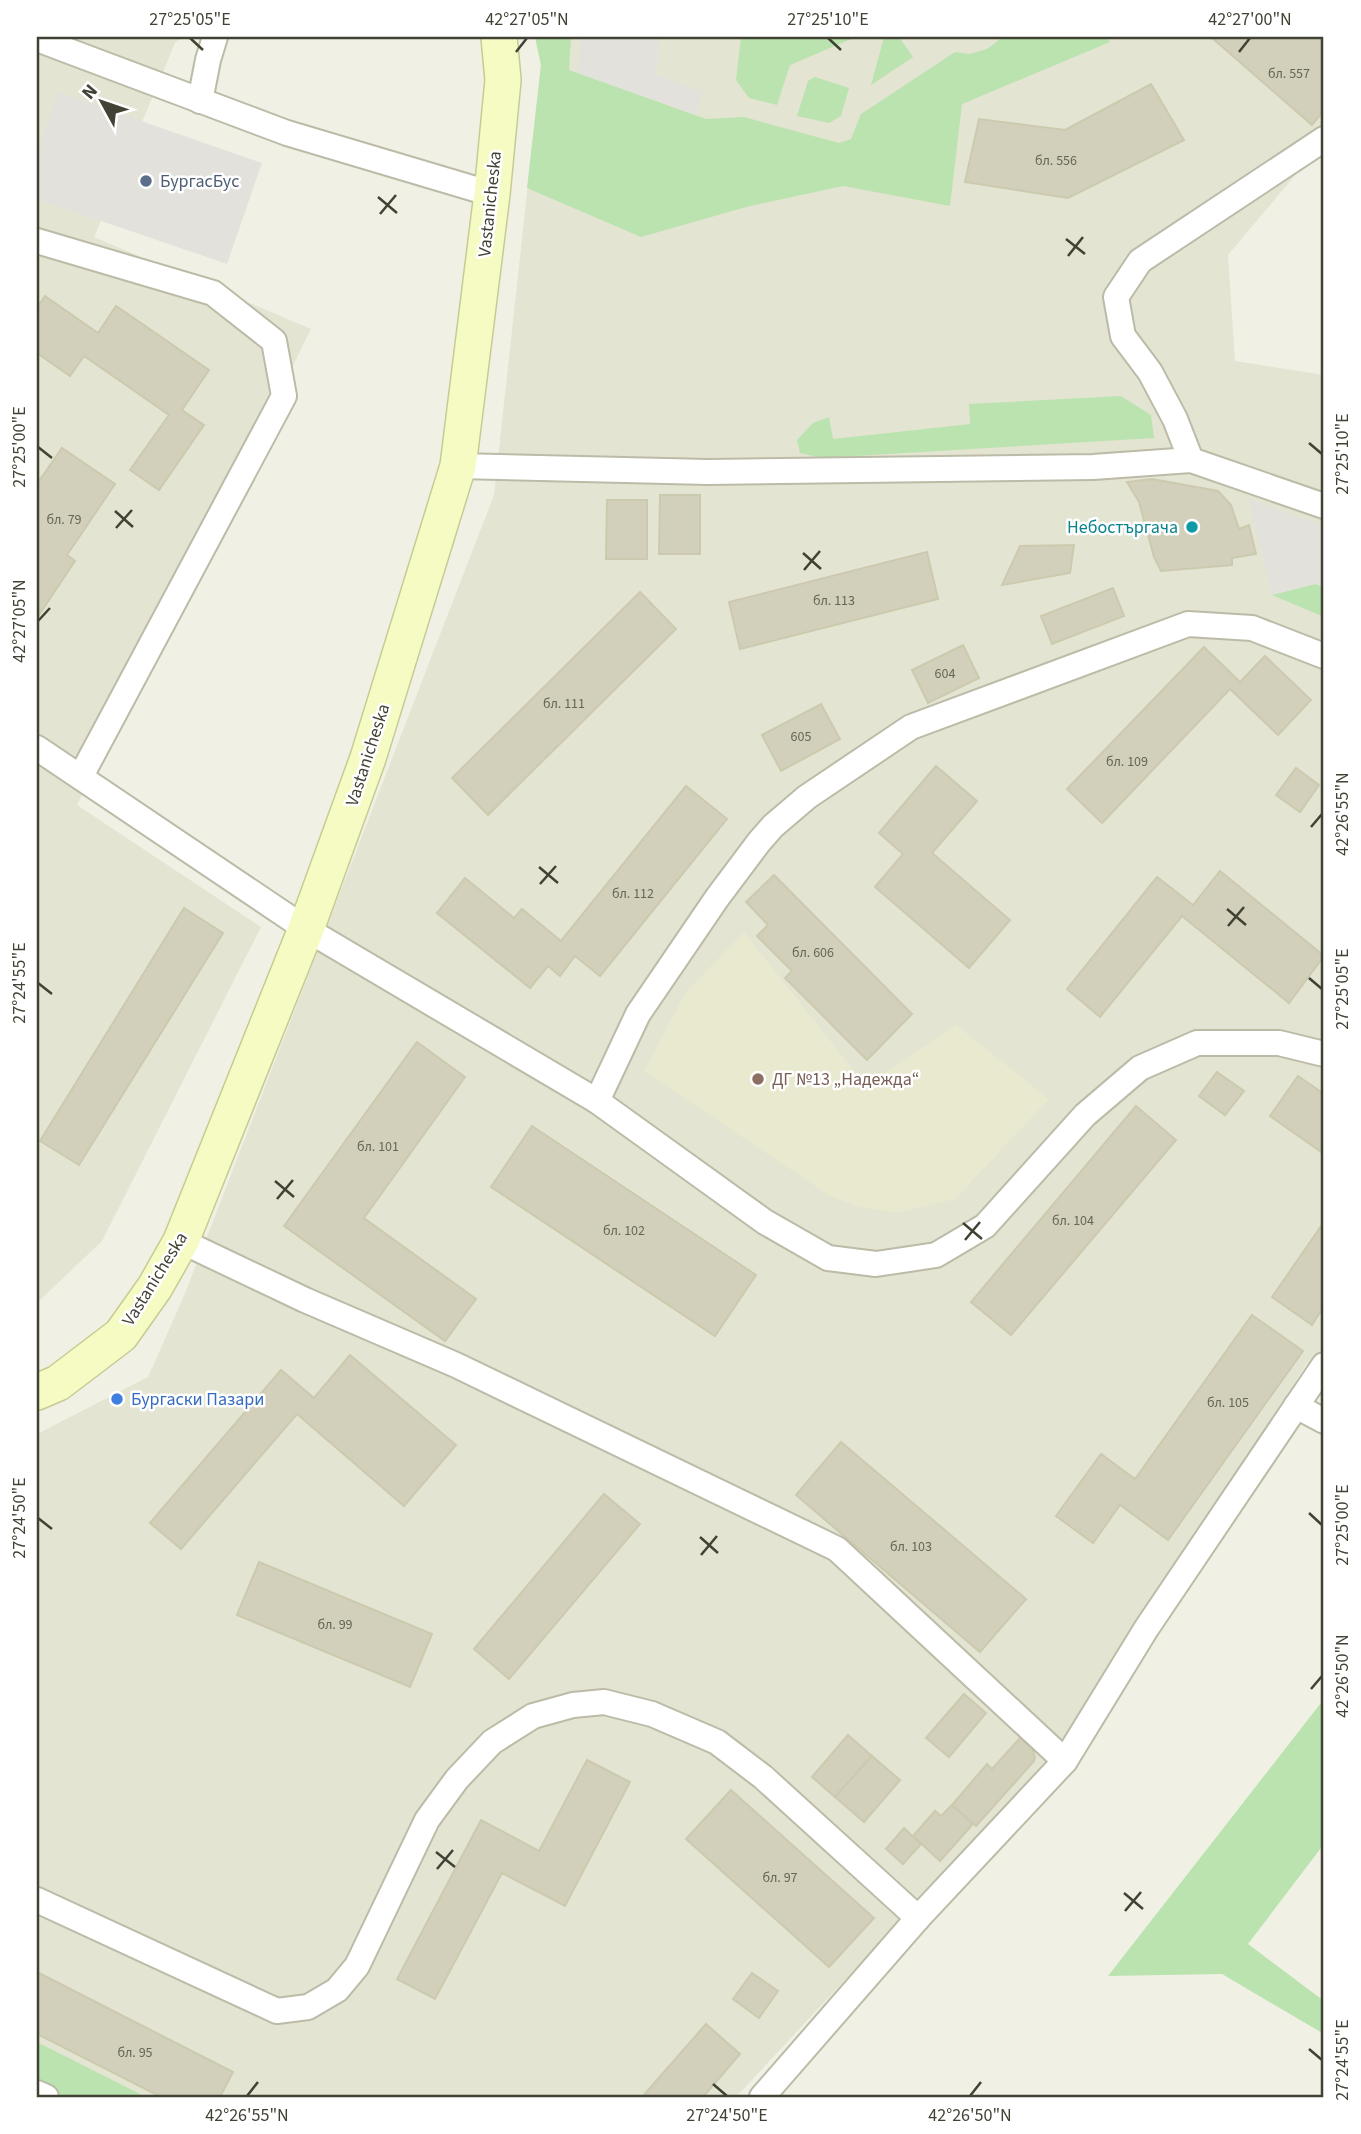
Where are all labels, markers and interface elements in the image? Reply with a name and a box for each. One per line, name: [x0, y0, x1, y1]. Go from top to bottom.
text: 27°25'05"E: [149, 7, 231, 32]
text: 42°27'05"N: [485, 7, 569, 32]
text: 27°25'10"E: [787, 7, 869, 32]
text: 42°27'00"N: [1208, 7, 1292, 32]
house number: бл. 557: [1268, 64, 1310, 84]
north arrow: [66, 66, 136, 136]
text: N: [76, 79, 105, 106]
street label: Vastanicheska: [472, 150, 508, 258]
house number: бл. 556: [1035, 151, 1077, 171]
place label: БургасБус: [160, 169, 239, 194]
marker: БургасБус: [138, 173, 154, 189]
text: 27°25'00"E: [7, 406, 32, 488]
text: 27°25'10"E: [1330, 413, 1355, 495]
house number: бл. 79: [46, 510, 82, 530]
place label: Небостъргача: [1067, 515, 1178, 540]
marker: Небостъргача: [1184, 519, 1200, 535]
text: 42°27'05"N: [7, 579, 32, 663]
house number: бл. 113: [813, 591, 855, 611]
house number: 604: [935, 664, 955, 684]
house number: бл. 111: [543, 694, 585, 714]
street label: Vastanicheska: [340, 701, 396, 809]
house number: 605: [791, 727, 811, 747]
house number: бл. 109: [1106, 752, 1148, 772]
text: 42°26'55"N: [1330, 772, 1355, 856]
house number: бл. 112: [612, 884, 654, 904]
text: 27°24'55"E: [7, 942, 32, 1024]
house number: бл. 606: [792, 943, 834, 963]
text: 27°25'05"E: [1330, 948, 1355, 1030]
place label: ДГ №13 „Надежда“: [772, 1067, 919, 1092]
marker: ДГ №13 „Надежда“: [750, 1071, 766, 1087]
house number: бл. 101: [357, 1137, 399, 1157]
house number: бл. 104: [1052, 1211, 1094, 1231]
house number: бл. 102: [603, 1221, 645, 1241]
street label: Vastanicheska: [116, 1227, 194, 1331]
place label: Бургаски Пазари: [131, 1387, 264, 1412]
marker: Бургаски Пазари: [109, 1391, 125, 1407]
house number: бл. 105: [1207, 1393, 1249, 1413]
text: 27°24'50"E: [7, 1477, 32, 1559]
text: 27°25'00"E: [1330, 1484, 1355, 1566]
house number: бл. 103: [890, 1537, 932, 1557]
house number: бл. 99: [317, 1615, 353, 1635]
text: 42°26'50"N: [1330, 1634, 1355, 1718]
house number: бл. 97: [762, 1868, 798, 1888]
text: 27°24'55"E: [1330, 2019, 1355, 2101]
house number: бл. 95: [117, 2043, 153, 2063]
text: 42°26'55"N: [205, 2103, 289, 2128]
text: 27°24'50"E: [686, 2103, 768, 2128]
text: 42°26'50"N: [928, 2103, 1012, 2128]

